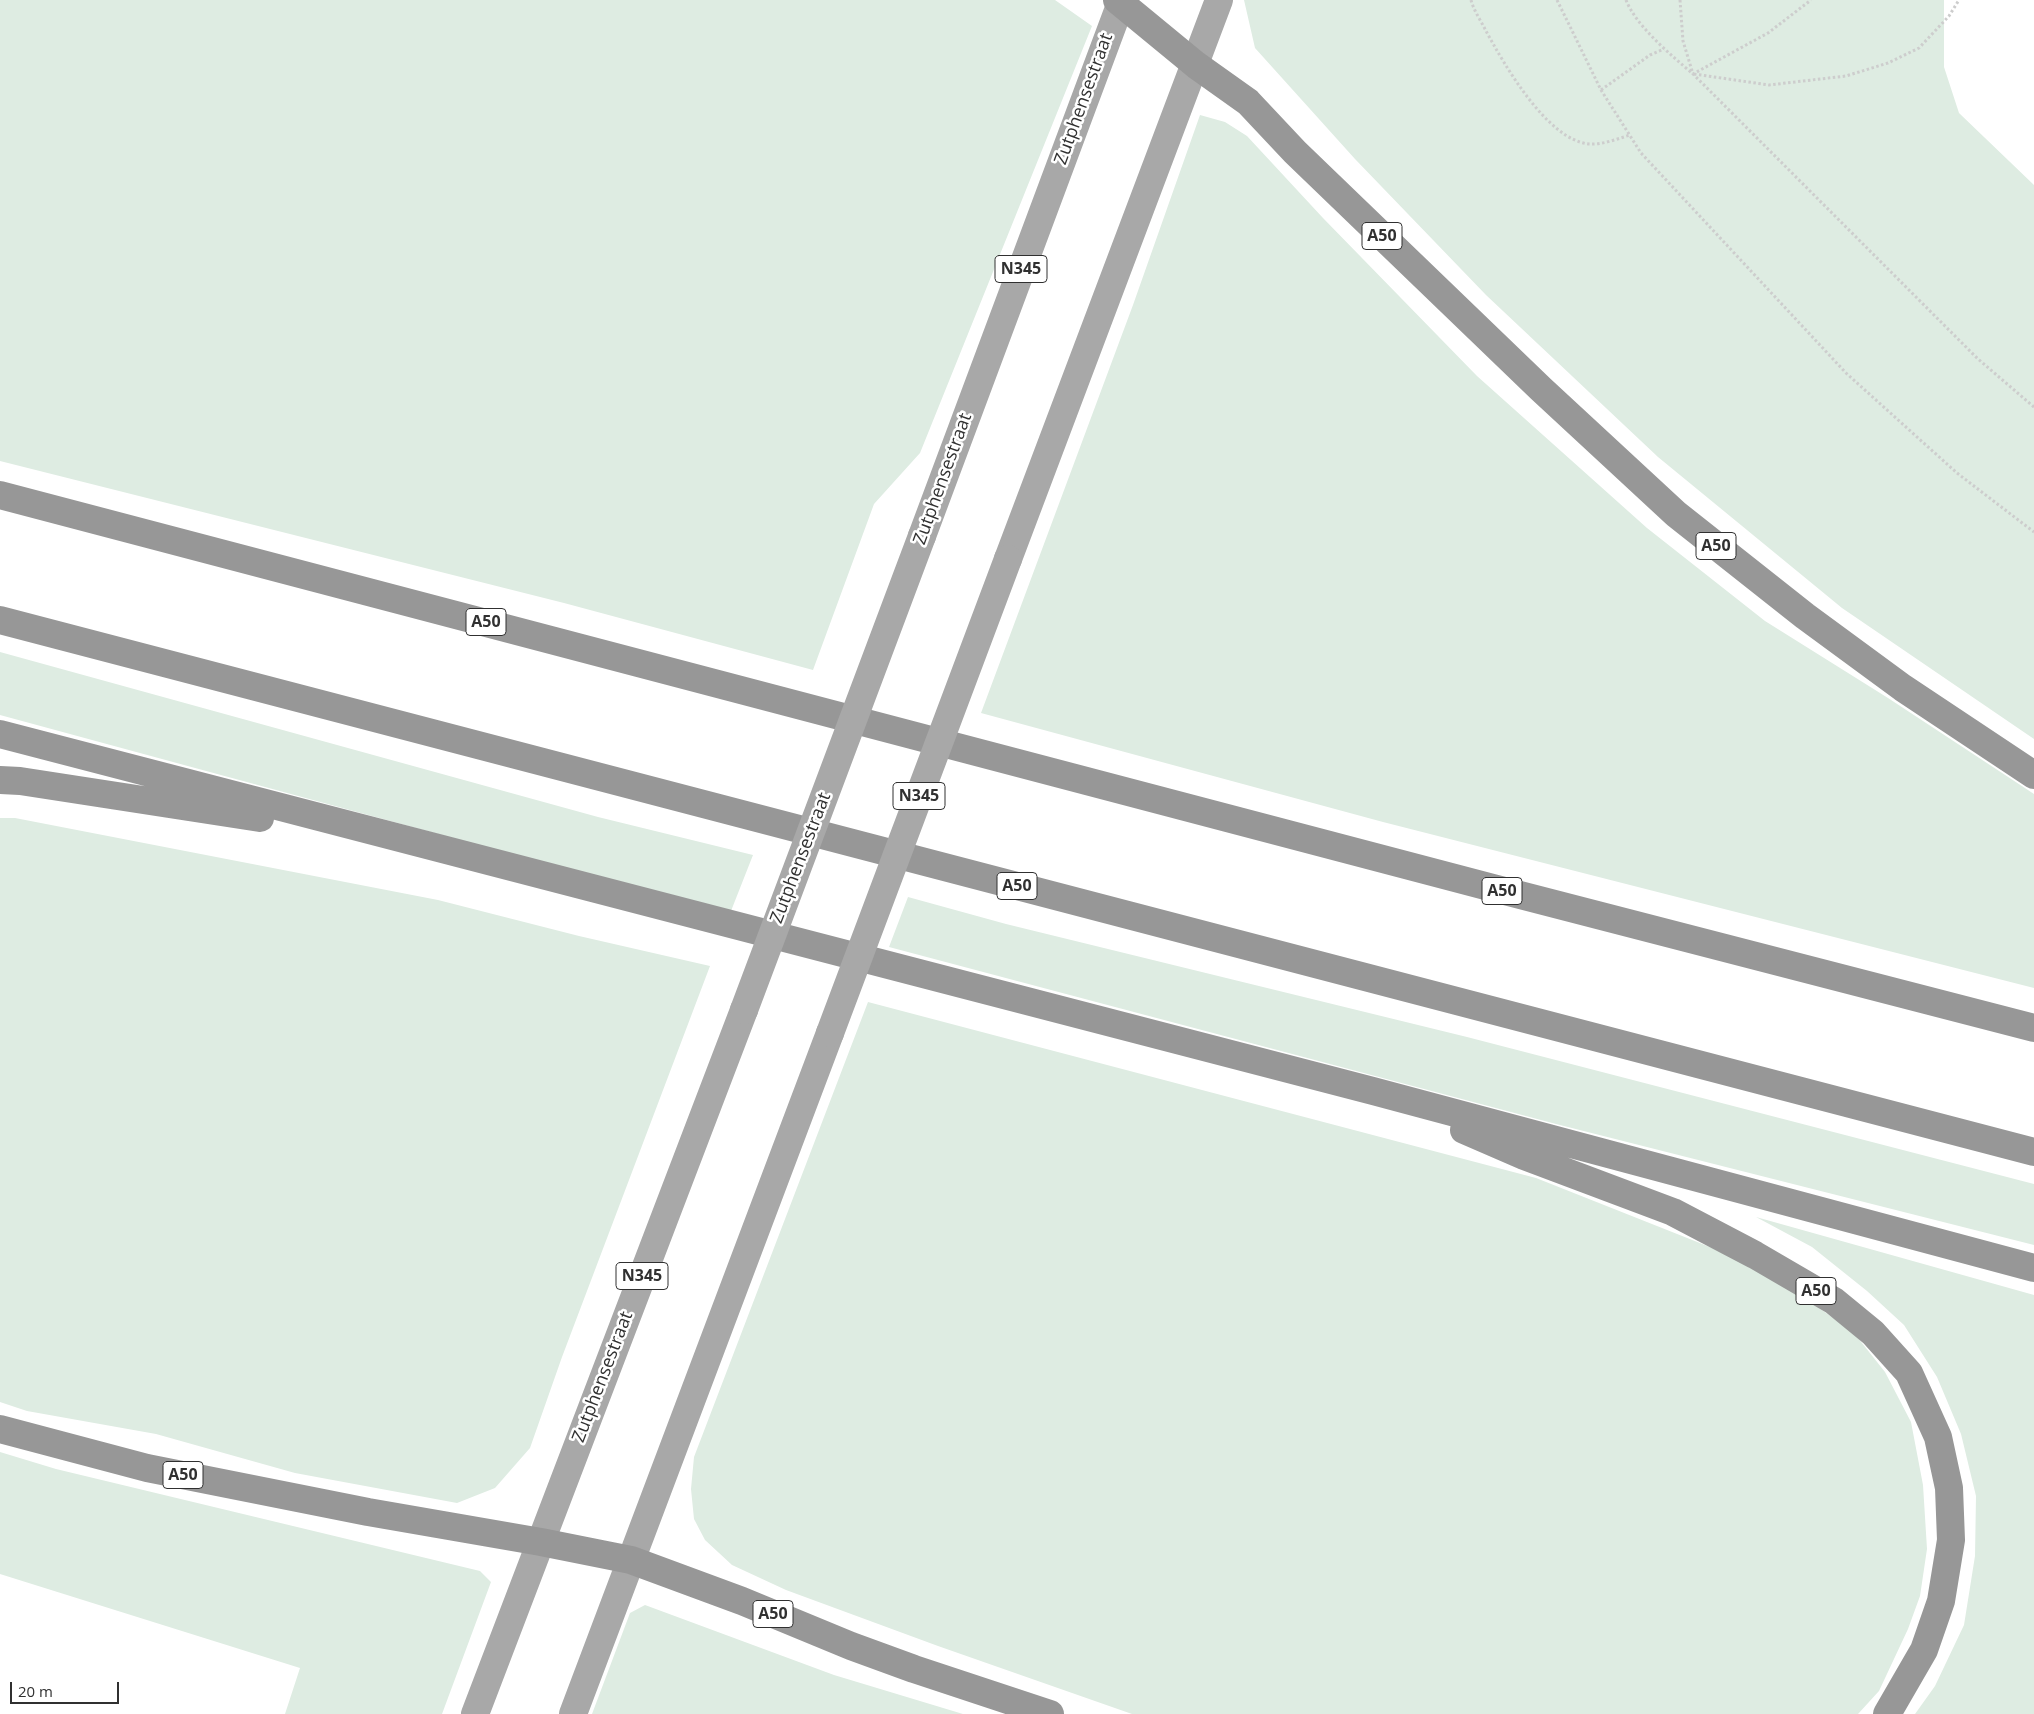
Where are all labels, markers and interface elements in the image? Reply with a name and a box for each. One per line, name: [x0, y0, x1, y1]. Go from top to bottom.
street label: Zutphensestraat: [1050, 30, 1118, 168]
road number: A50: [1362, 222, 1402, 250]
road number: N345: [995, 255, 1047, 282]
street label: Zutphensestraat: [909, 410, 977, 548]
road number: A50: [1696, 532, 1736, 560]
road number: A50: [466, 608, 506, 636]
road number: N345: [893, 782, 945, 809]
street label: Zutphensestraat: [766, 790, 836, 926]
road number: A50: [997, 872, 1037, 899]
road number: A50: [1482, 878, 1522, 904]
road number: N345: [616, 1262, 668, 1290]
road number: A50: [1796, 1278, 1836, 1304]
street label: Zutphensestraat: [568, 1309, 638, 1445]
road number: A50: [163, 1462, 203, 1488]
road number: A50: [753, 1600, 793, 1628]
scale bar: [12, 1672, 121, 1704]
text: 20 m: [18, 1681, 53, 1701]

